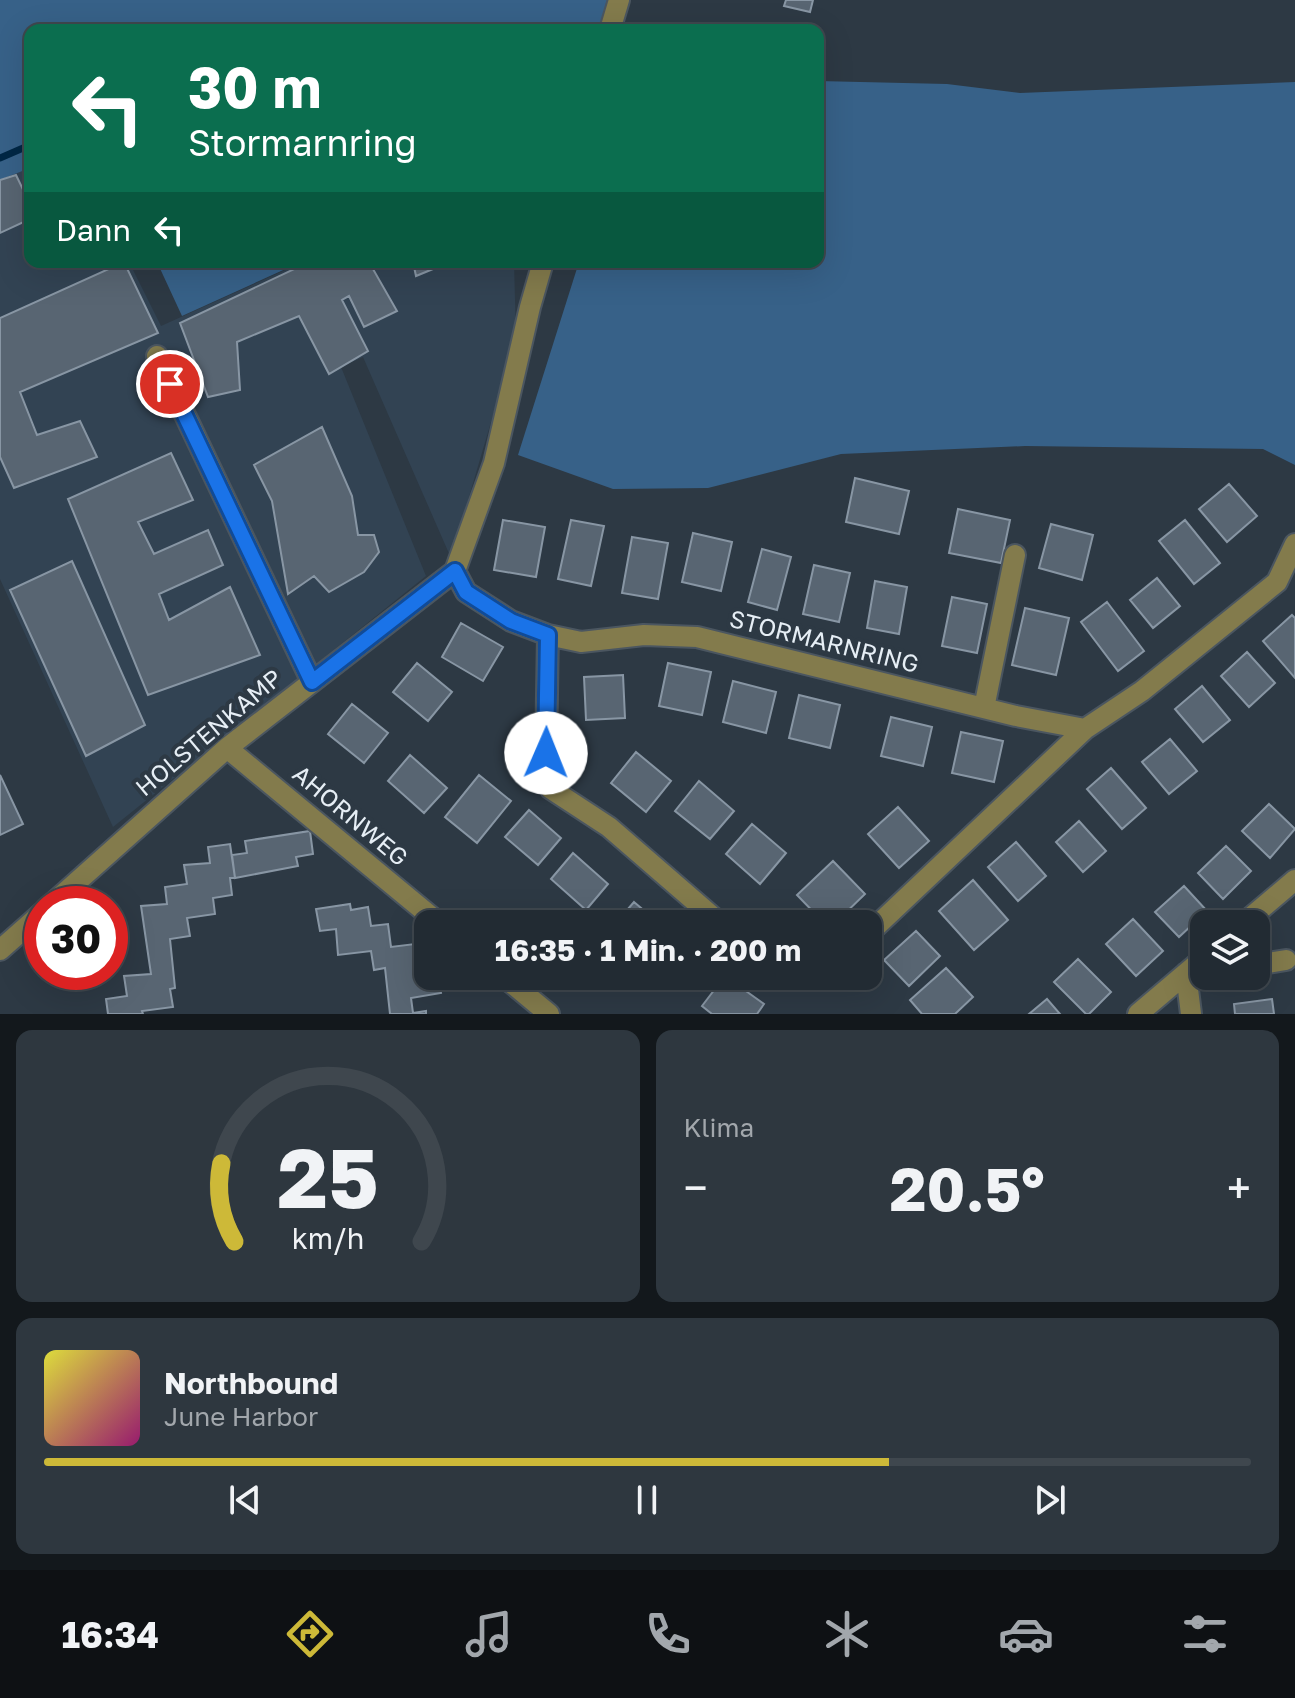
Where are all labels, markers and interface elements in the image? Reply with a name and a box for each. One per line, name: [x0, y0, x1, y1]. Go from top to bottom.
text: 30 m: [188, 53, 322, 120]
icon: left: [56, 56, 160, 160]
text: Stormarnring: [188, 121, 417, 164]
icon: left: [147, 208, 191, 252]
text: Dann: [56, 212, 131, 248]
pin: [136, 350, 204, 418]
icon: arrive: [148, 362, 192, 406]
street label: STORMARNRING: [727, 603, 922, 678]
street label: HOLSTENKAMP: [129, 662, 287, 801]
position arrow: [504, 711, 588, 795]
street label: AHORNWEG: [288, 758, 414, 871]
speed limit sign: 30: [24, 886, 128, 990]
map controls: [1190, 910, 1270, 990]
button: layers: [1190, 910, 1270, 990]
text: 16:35 · 1 Min. · 200 m: [495, 932, 801, 968]
text: Klima: [684, 1112, 754, 1143]
text: 25: [277, 1126, 379, 1226]
text: 20.5°: [890, 1152, 1045, 1224]
text: −: [684, 1161, 708, 1214]
text: +: [1227, 1161, 1251, 1214]
text: km/h: [291, 1221, 364, 1255]
text: Northbound: [164, 1365, 338, 1401]
text: June Harbor: [164, 1401, 318, 1432]
icon: previous: [223, 1478, 267, 1522]
icon: pause: [625, 1478, 669, 1522]
icon: next: [1028, 1478, 1072, 1522]
icon: directions: [282, 1606, 338, 1662]
icon: music: [461, 1606, 517, 1662]
icon: phone: [640, 1606, 696, 1662]
icon: climate: [819, 1606, 875, 1662]
icon: car: [998, 1606, 1054, 1662]
icon: filters: [1177, 1606, 1233, 1662]
text: 16:34: [62, 1613, 159, 1656]

